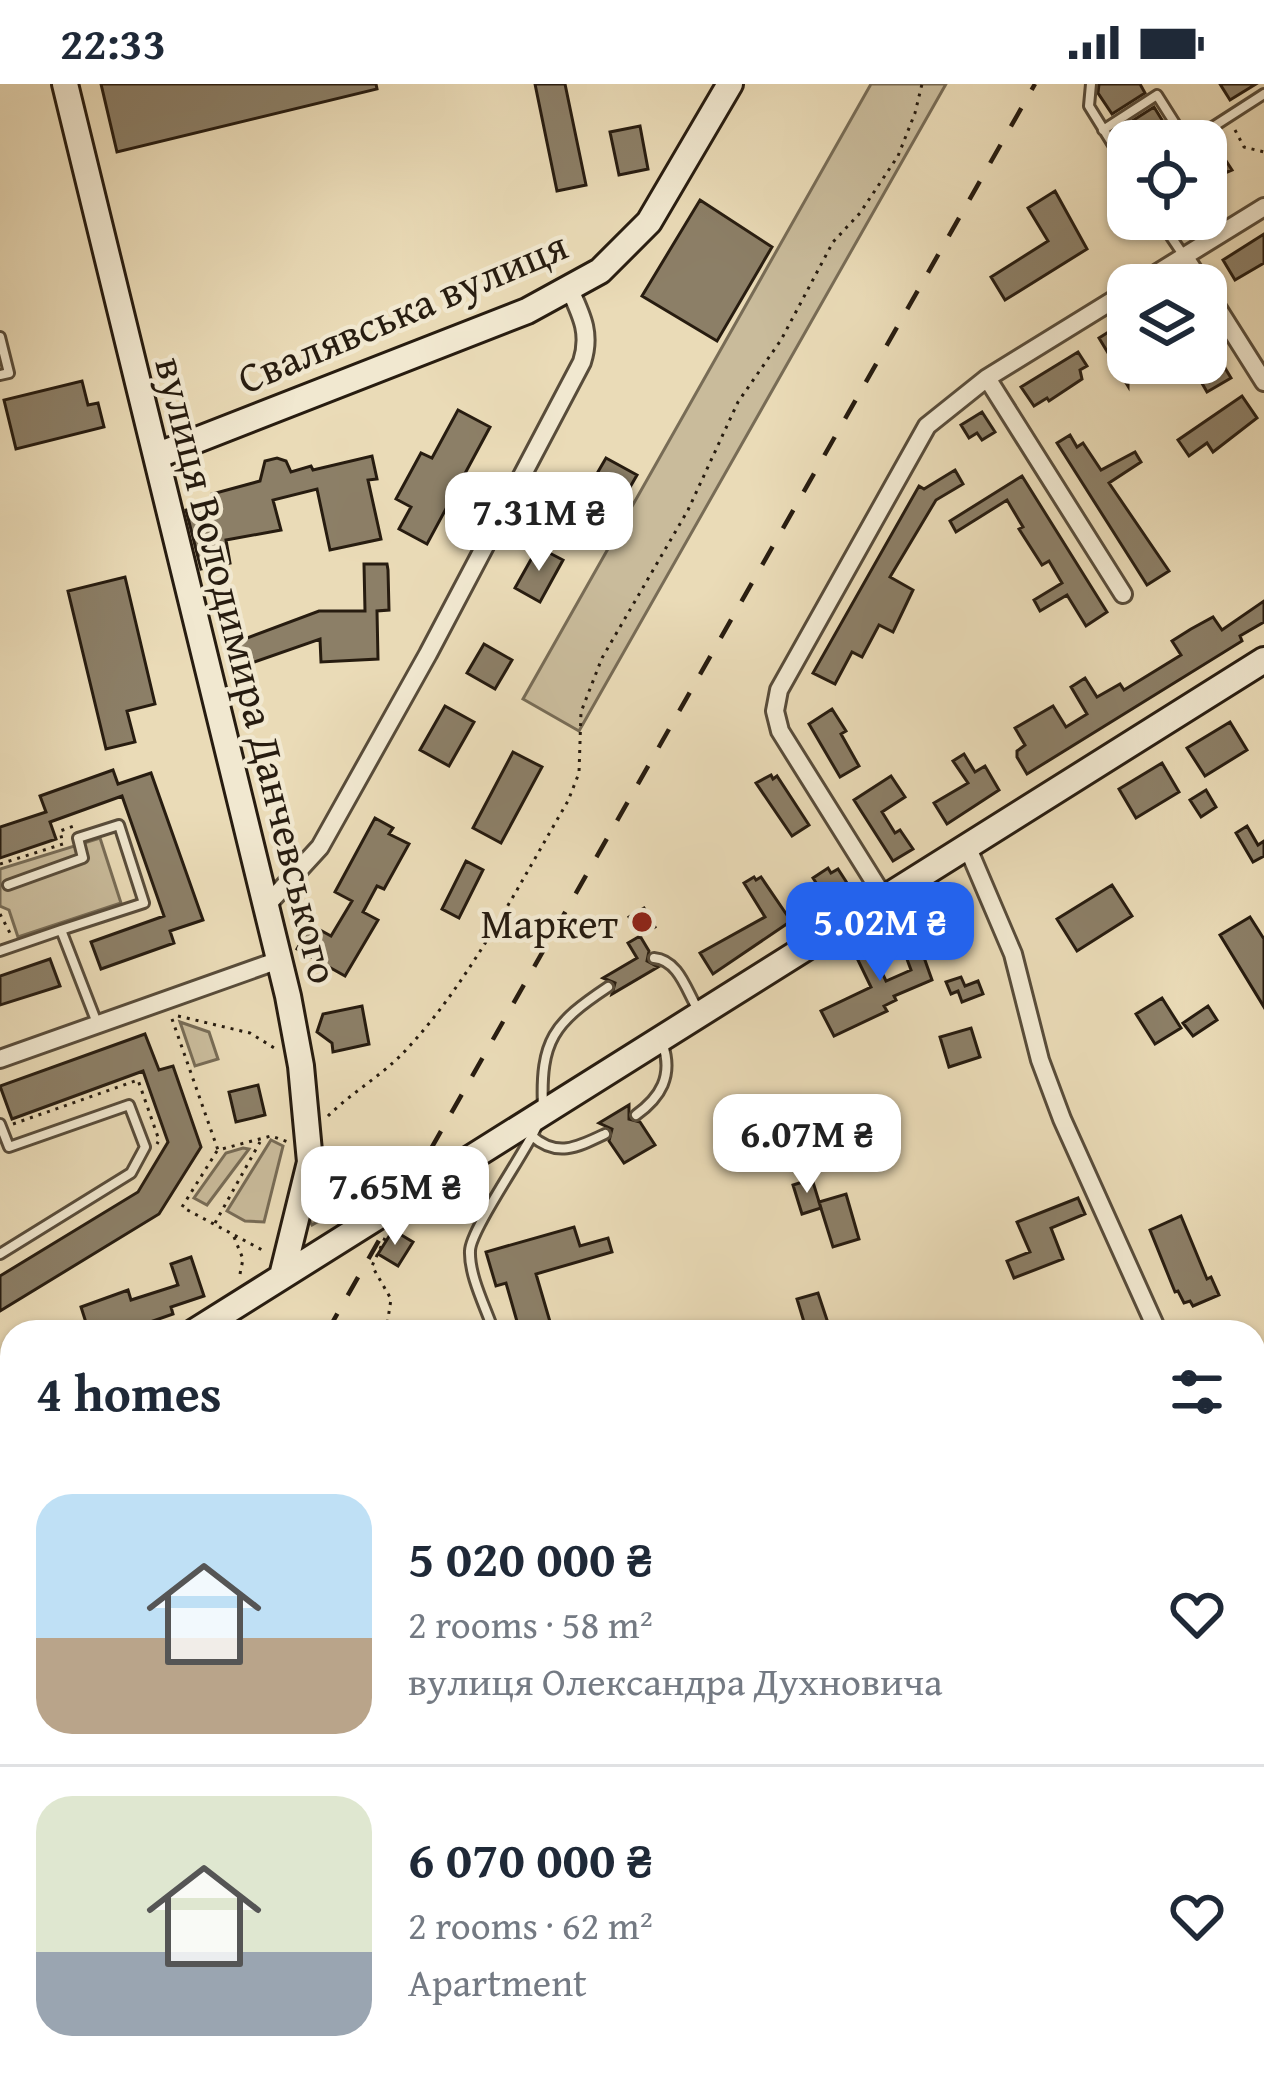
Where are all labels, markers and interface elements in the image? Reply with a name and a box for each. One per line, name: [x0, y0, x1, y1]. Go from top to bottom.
text: 22:33: [60, 10, 166, 75]
map controls: [1107, 120, 1227, 384]
button: locate: [1107, 120, 1227, 240]
street label: Свалявська вулиця: [228, 214, 576, 408]
button: layers: [1107, 264, 1227, 384]
street label: вулиця Володимира Данчевського: [141, 350, 355, 990]
pin: 7.31M ₴: [428, 472, 650, 574]
text: 7.31M ₴: [472, 482, 606, 539]
pin: 5.02M ₴: [769, 882, 991, 984]
place label: Маркет: [480, 892, 618, 953]
text: 5.02M ₴: [813, 892, 947, 949]
marker: Маркет: [629, 909, 655, 935]
pin: 6.07M ₴: [696, 1094, 918, 1196]
text: 6.07M ₴: [740, 1104, 874, 1161]
pin: 7.65M ₴: [284, 1146, 506, 1248]
text: 7.65M ₴: [328, 1156, 462, 1213]
text: 4 homes: [36, 1355, 222, 1430]
icon: filters: [1164, 1359, 1230, 1425]
text: 5 020 000 ₴: [408, 1520, 653, 1595]
icon: home: [132, 1542, 276, 1686]
icon: heart: [1164, 1581, 1230, 1647]
text: 2 rooms · 58 m²: [408, 1595, 653, 1652]
text: вулиця Олександра Духновича: [408, 1652, 943, 1709]
text: 6 070 000 ₴: [408, 1821, 653, 1896]
icon: home: [132, 1844, 276, 1988]
icon: heart: [1164, 1883, 1230, 1949]
text: 2 rooms · 62 m²: [408, 1896, 653, 1953]
text: Apartment: [408, 1953, 587, 2010]

